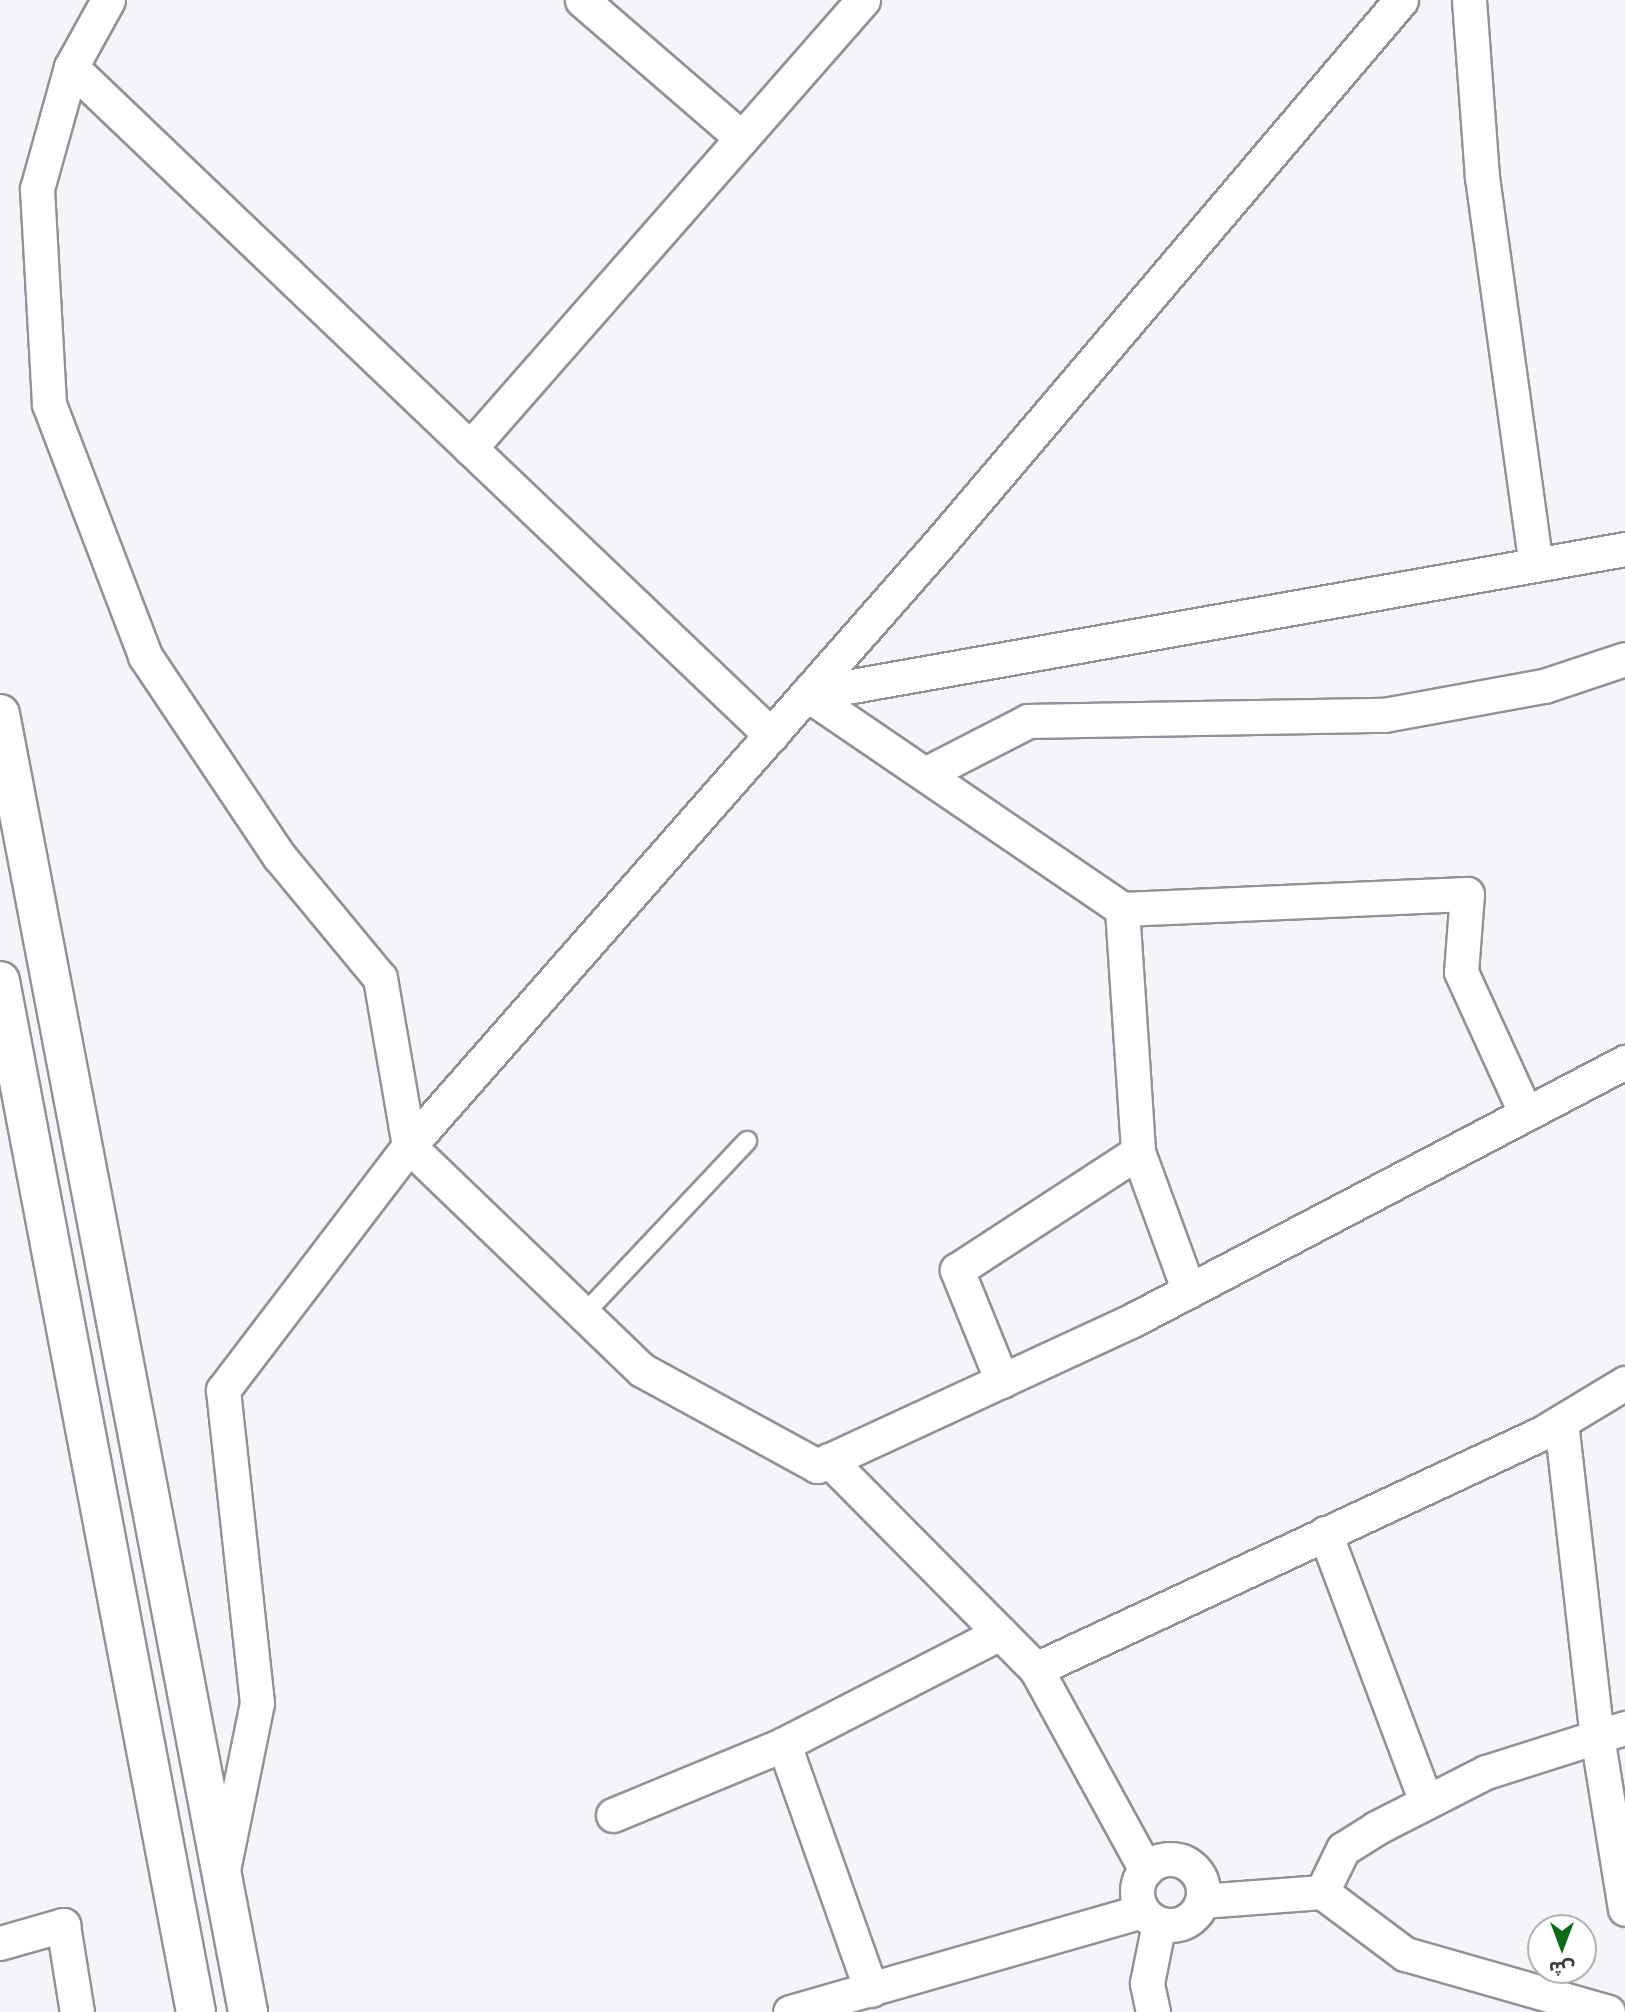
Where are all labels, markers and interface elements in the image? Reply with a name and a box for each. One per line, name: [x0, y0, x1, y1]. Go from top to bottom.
north arrow: [1527, 1914, 1597, 1984]
text: ش: [1549, 1955, 1575, 1982]

